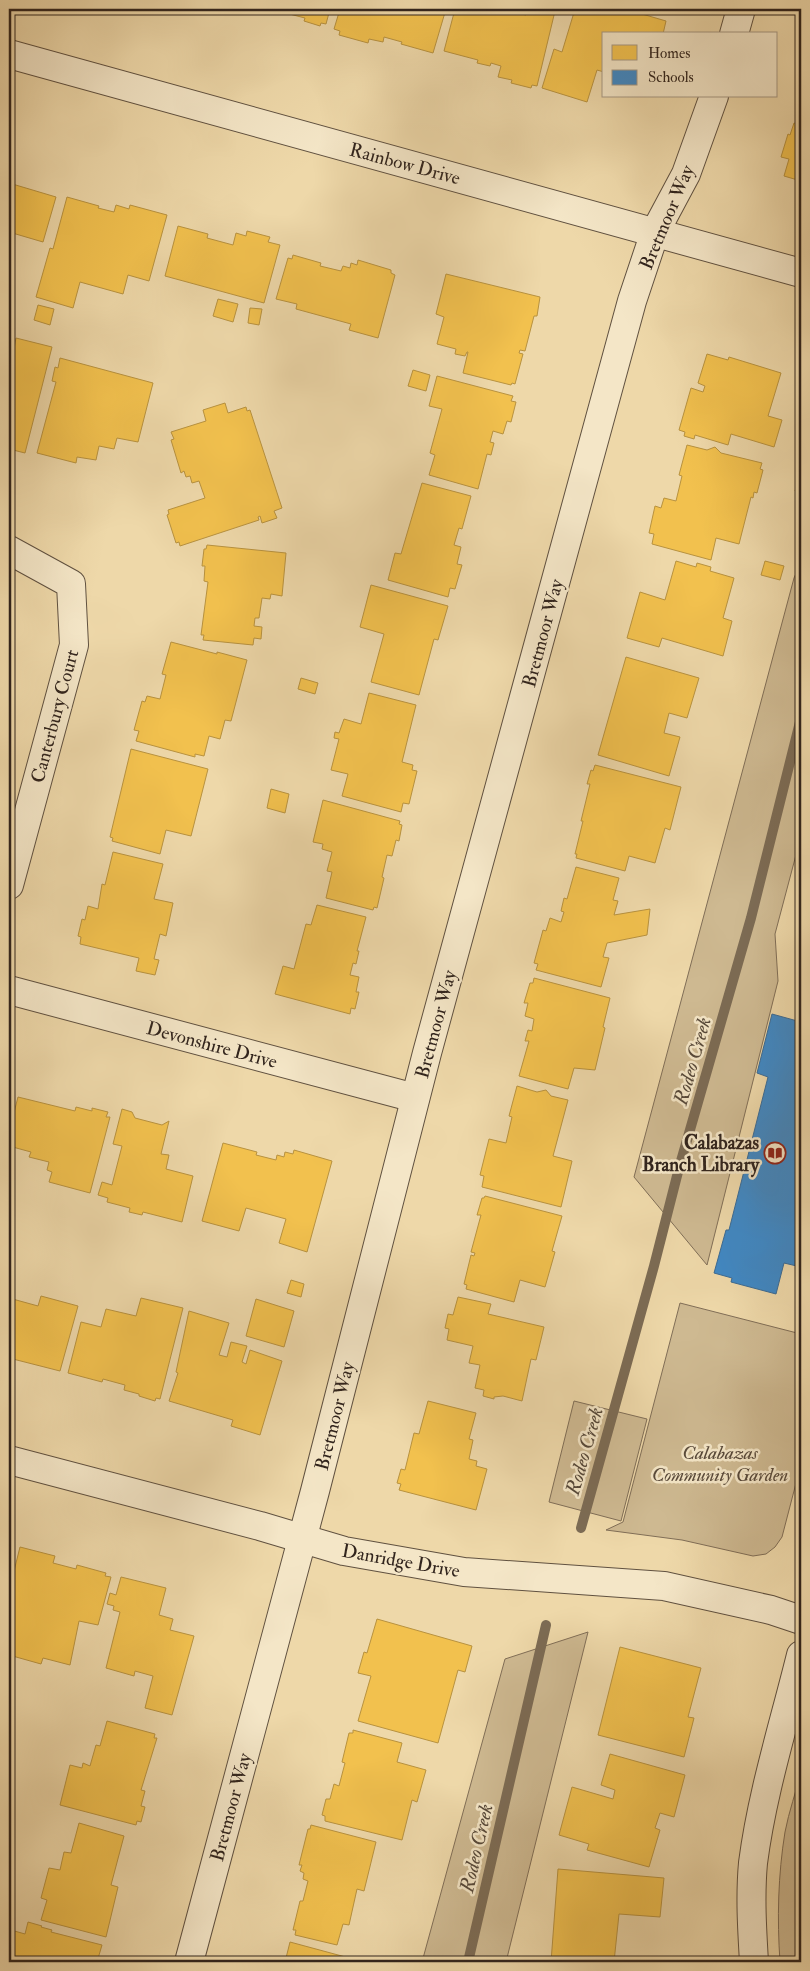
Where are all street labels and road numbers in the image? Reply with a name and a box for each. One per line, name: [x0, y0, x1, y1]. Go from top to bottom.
street label: Rainbow Drive: [347, 138, 463, 190]
street label: Bretmoor Way: [634, 161, 700, 273]
street label: Bretmoor Way: [517, 576, 569, 690]
street label: Canterbury Court: [26, 647, 84, 786]
street label: Bretmoor Way: [410, 967, 462, 1081]
street label: Devonshire Drive: [144, 1016, 280, 1074]
street label: Bretmoor Way: [310, 1359, 360, 1473]
street label: Danridge Drive: [340, 1539, 462, 1583]
street label: Bretmoor Way: [205, 1750, 257, 1864]

